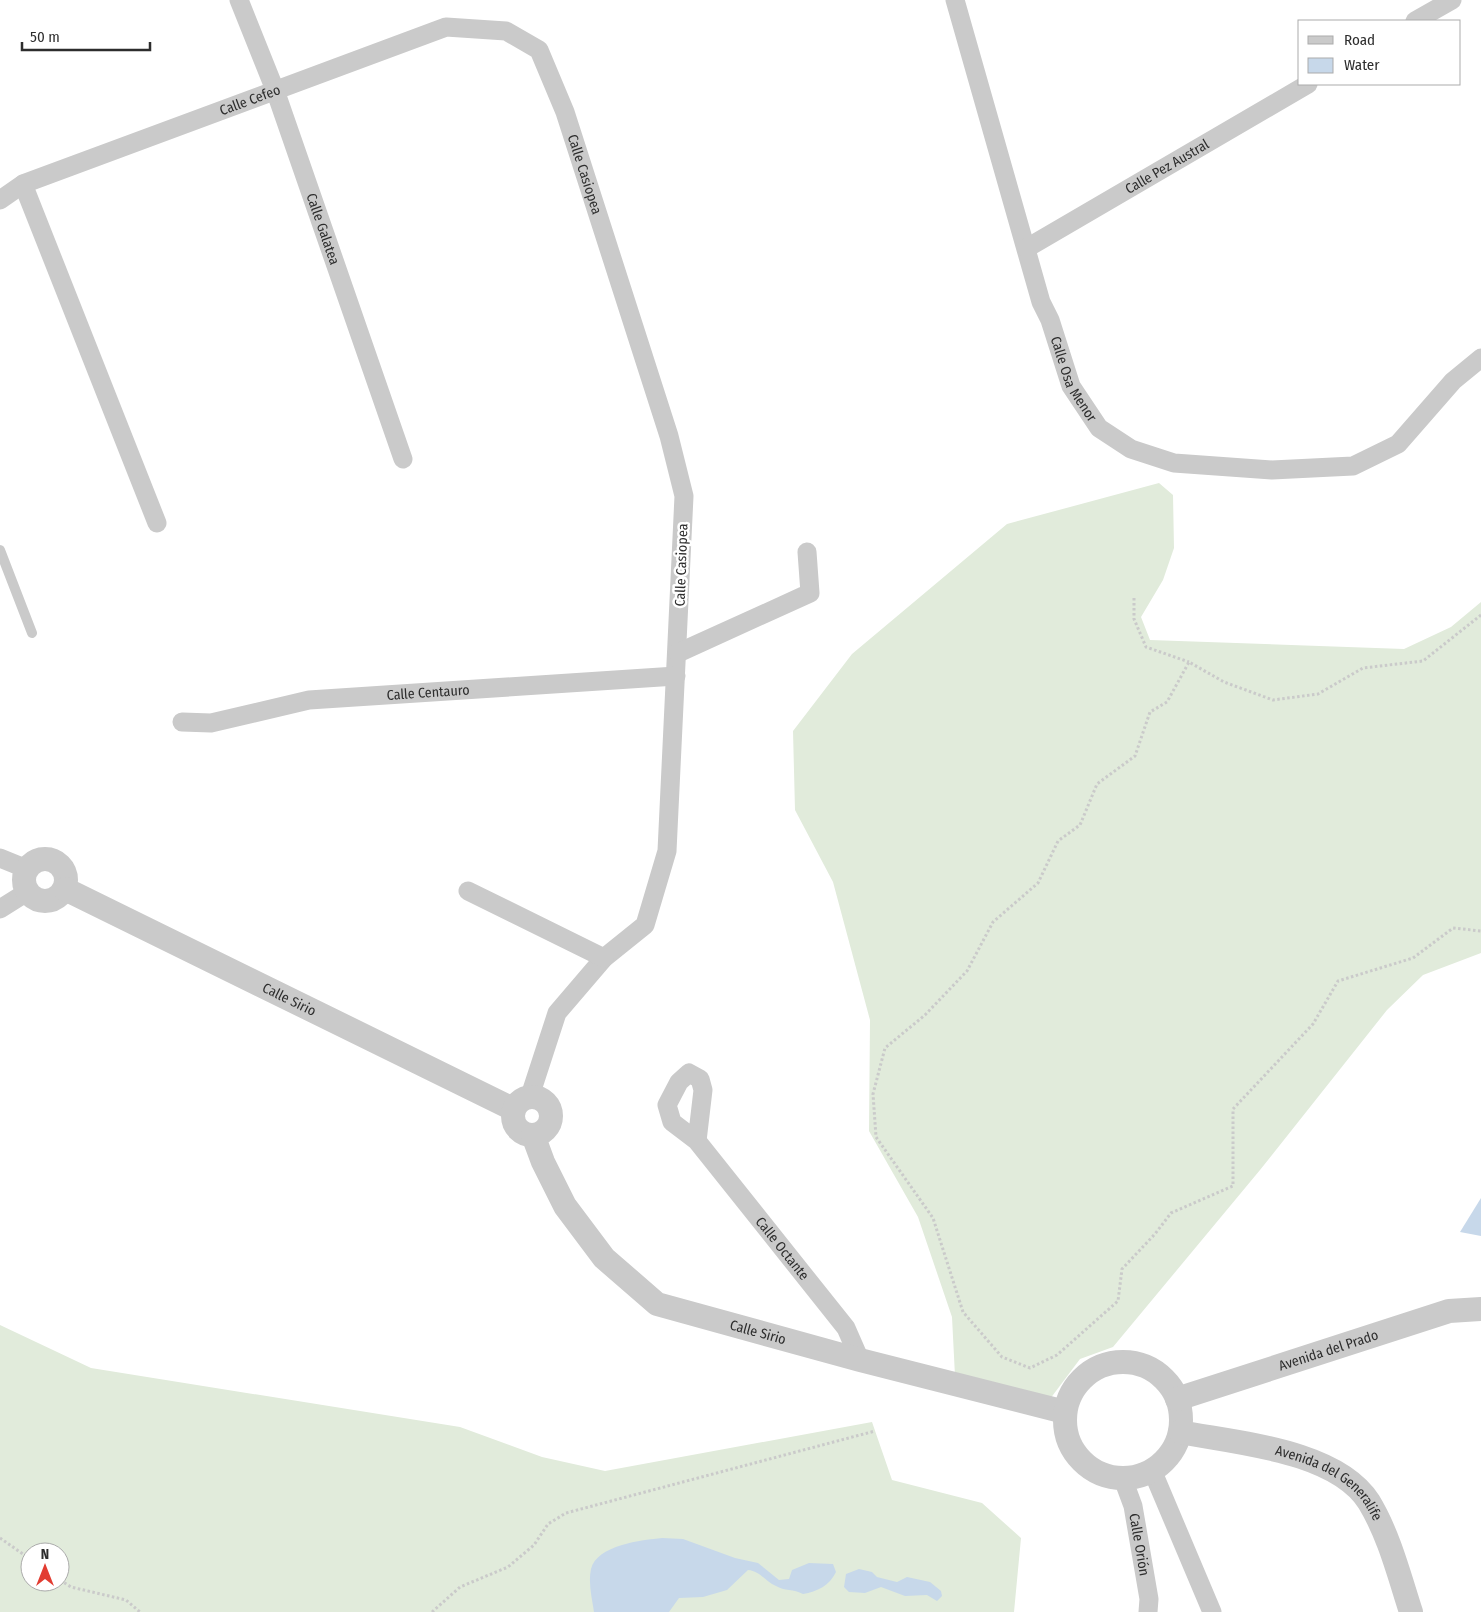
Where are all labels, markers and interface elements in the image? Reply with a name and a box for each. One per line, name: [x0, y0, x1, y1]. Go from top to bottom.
scale bar: [22, 20, 150, 52]
legend: [1298, 20, 1461, 85]
text: 50 m: [30, 28, 60, 46]
text: Road: [1344, 31, 1375, 49]
text: Water: [1344, 56, 1380, 74]
street label: Calle Cefeo: [217, 81, 283, 119]
street label: Calle Casiopea: [564, 132, 605, 217]
street label: Calle Pez Austral: [1122, 136, 1212, 198]
street label: Calle Galatea: [302, 191, 343, 267]
street label: Calle Osa Menor: [1047, 334, 1100, 425]
street label: Calle Casiopea: [672, 523, 691, 607]
street label: Calle Centauro: [386, 682, 470, 704]
street label: Calle Sirio: [260, 979, 319, 1020]
street label: Calle Octante: [752, 1214, 813, 1284]
street label: Calle Sirio: [728, 1317, 788, 1348]
street label: Avenida del Prado: [1276, 1326, 1380, 1375]
street label: Avenida del Generalife: [1273, 1442, 1386, 1524]
street label: Calle Orión: [1125, 1512, 1153, 1577]
north arrow: [20, 1542, 70, 1592]
text: N: [41, 1546, 49, 1563]

